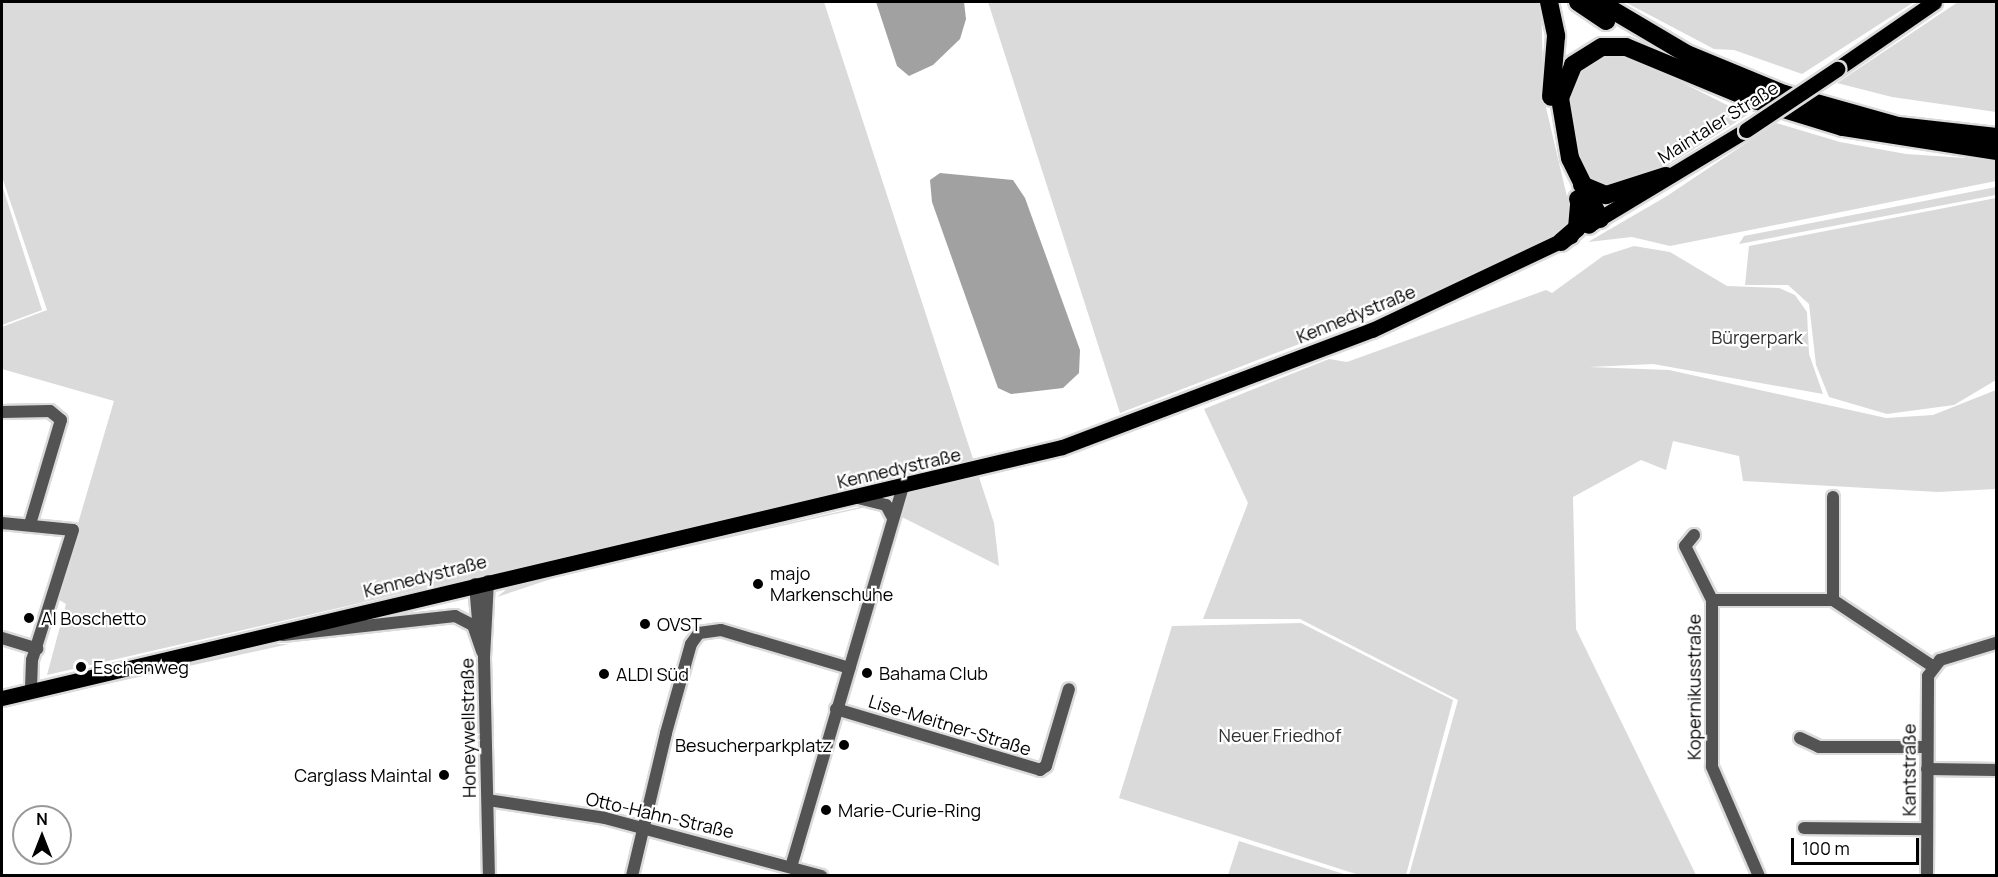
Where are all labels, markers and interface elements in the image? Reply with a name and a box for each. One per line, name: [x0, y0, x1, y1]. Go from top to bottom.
street label: Maintaler Straße: [1654, 76, 1782, 168]
street label: Kennedystraße: [1293, 280, 1419, 348]
park label: Bürgerpark: [1711, 326, 1803, 348]
street label: Kennedystraße: [835, 443, 963, 493]
street label: Kennedystraße: [361, 550, 489, 602]
place label: majo Markenschuhe: [770, 563, 893, 606]
marker: majo Markenschuhe: [751, 577, 765, 591]
place label: Al Boschetto: [41, 607, 146, 629]
marker: Al Boschetto: [22, 611, 36, 625]
place label: OVST: [657, 613, 702, 635]
street label: Kopernikusstraße: [1683, 614, 1705, 760]
marker: OVST: [638, 617, 652, 631]
place label: Eschenweg: [93, 656, 189, 678]
street label: Honeywellstraße: [456, 658, 480, 798]
marker: Eschenweg: [74, 660, 88, 674]
place label: Bahama Club: [879, 662, 988, 684]
place label: ALDI Süd: [616, 663, 689, 685]
marker: Bahama Club: [860, 666, 874, 680]
marker: ALDI Süd: [597, 667, 611, 681]
street label: Lise-Meitner-Straße: [866, 690, 1034, 760]
park label: Neuer Friedhof: [1219, 724, 1341, 746]
street label: Kantstraße: [1898, 724, 1920, 816]
place label: Besucherparkplatz: [675, 734, 832, 756]
marker: Besucherparkplatz: [837, 738, 851, 752]
place label: Carglass Maintal: [294, 764, 432, 786]
marker: Carglass Maintal: [437, 768, 451, 782]
street label: Otto-Hahn-Straße: [584, 787, 736, 843]
place label: Marie-Curie-Ring: [838, 799, 981, 821]
marker: Marie-Curie-Ring: [819, 803, 833, 817]
north arrow: [12, 805, 72, 865]
text: N: [36, 808, 48, 830]
scale bar: [1794, 826, 1922, 864]
text: 100 m: [1802, 836, 1850, 860]

